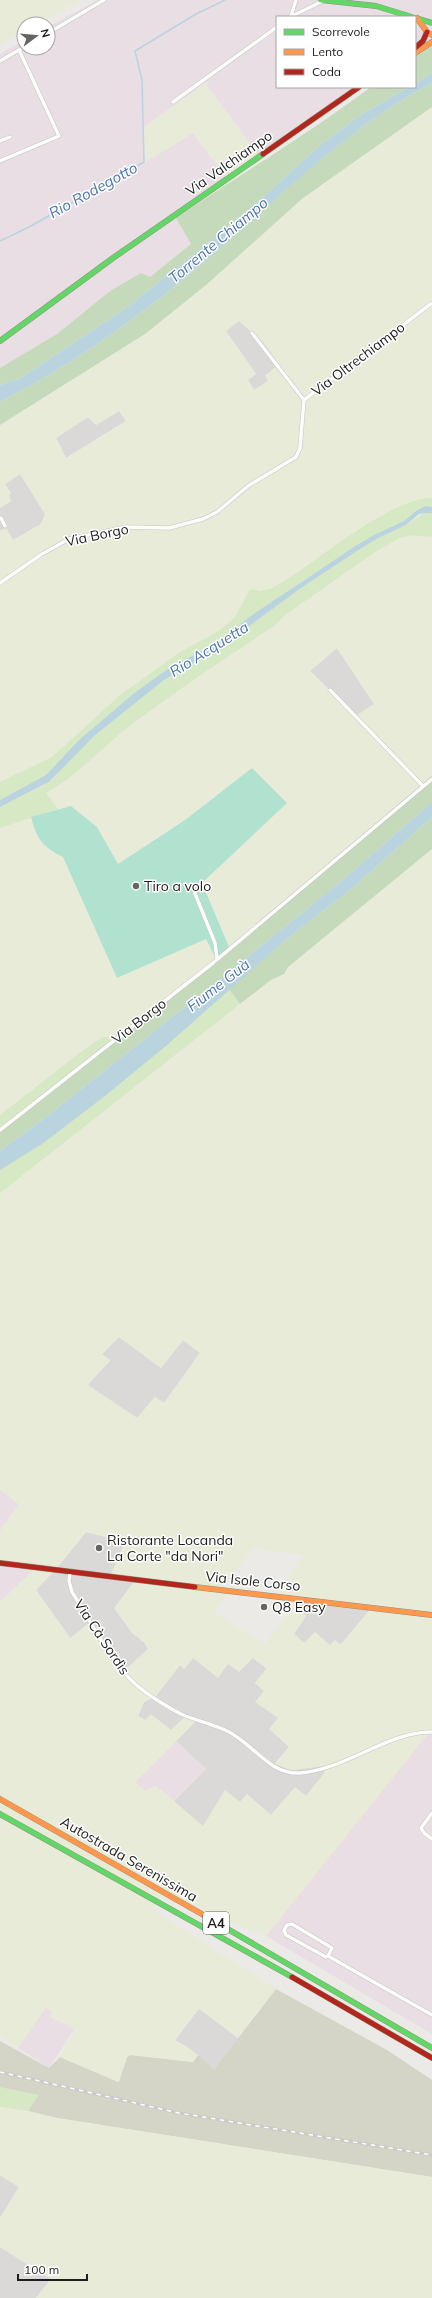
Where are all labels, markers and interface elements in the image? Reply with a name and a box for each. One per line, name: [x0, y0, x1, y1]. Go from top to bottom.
north arrow: [16, 16, 56, 56]
legend: [276, 16, 416, 88]
text: Scorrevole: [312, 24, 370, 39]
text: N: [38, 27, 53, 39]
text: Lento: [312, 44, 343, 59]
text: Coda: [312, 64, 341, 79]
street label: Via Valchiampo: [182, 127, 276, 199]
water label: Rio Rodegotto: [45, 158, 141, 222]
water label: Torrente Chiampo: [164, 193, 272, 287]
street label: Via Oltrechiampo: [308, 318, 408, 400]
street label: Via Borgo: [64, 520, 130, 550]
water label: Rio Acquetta: [166, 617, 252, 681]
place label: Tiro a volo: [144, 877, 211, 895]
marker: Tiro a volo: [131, 881, 141, 891]
water label: Fiume Guà: [183, 955, 253, 1015]
street label: Via Borgo: [108, 994, 170, 1048]
place label: Ristorante Locanda La Corte "da Nori": [107, 1531, 233, 1565]
marker: Ristorante Locanda La Corte "da Nori": [94, 1543, 104, 1553]
street label: Via Isole Corso: [205, 1567, 301, 1595]
street label: Via Cà Sordìs: [70, 1596, 134, 1678]
place label: Q8 Easy: [272, 1598, 326, 1616]
marker: Q8 Easy: [259, 1602, 269, 1612]
street label: Autostrada Serenissima: [57, 1812, 201, 1906]
road number: A4: [203, 1912, 229, 1934]
scale bar: [18, 2256, 87, 2282]
text: 100 m: [24, 2262, 59, 2277]

